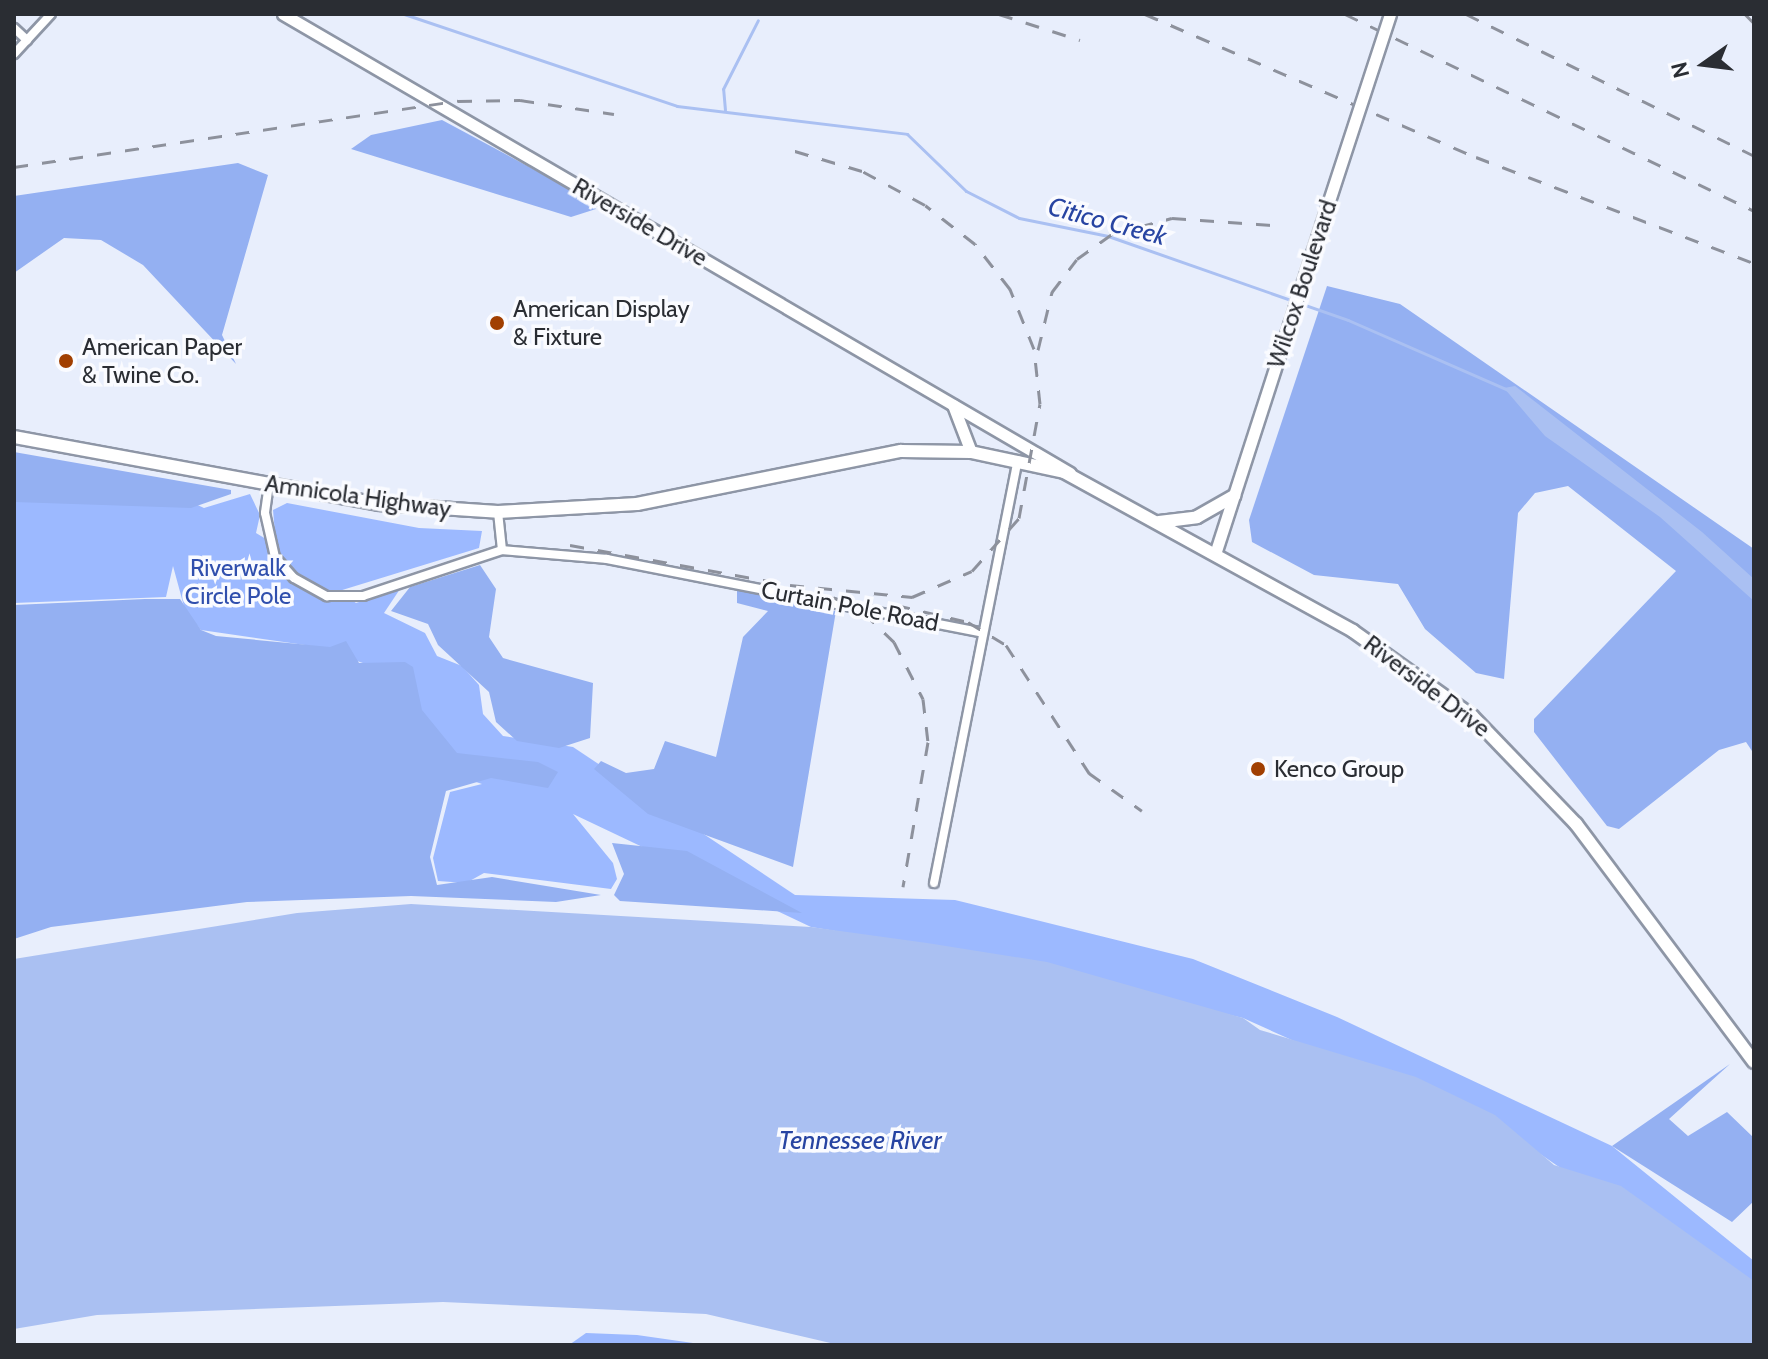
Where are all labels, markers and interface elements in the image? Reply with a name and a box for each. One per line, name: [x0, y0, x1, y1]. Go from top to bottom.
north arrow: [1664, 24, 1744, 104]
text: N: [1665, 59, 1695, 81]
street label: Riverside Drive: [568, 172, 712, 272]
water label: Citico Creek: [1044, 191, 1170, 253]
street label: Wilcox Boulevard: [1261, 196, 1343, 372]
place label: American Display & Fixture: [513, 295, 690, 351]
marker: American Display & Fixture: [488, 314, 506, 332]
place label: American Paper & Twine Co.: [82, 333, 242, 389]
marker: American Paper & Twine Co.: [57, 352, 75, 370]
street label: Amnicola Highway: [263, 469, 453, 523]
park label: Riverwalk Circle Pole: [185, 554, 291, 610]
street label: Curtain Pole Road: [759, 575, 941, 637]
street label: Riverside Drive: [1358, 629, 1496, 743]
place label: Kenco Group: [1274, 755, 1404, 783]
marker: Kenco Group: [1249, 760, 1267, 778]
water label: Tennessee River: [779, 1125, 941, 1157]

